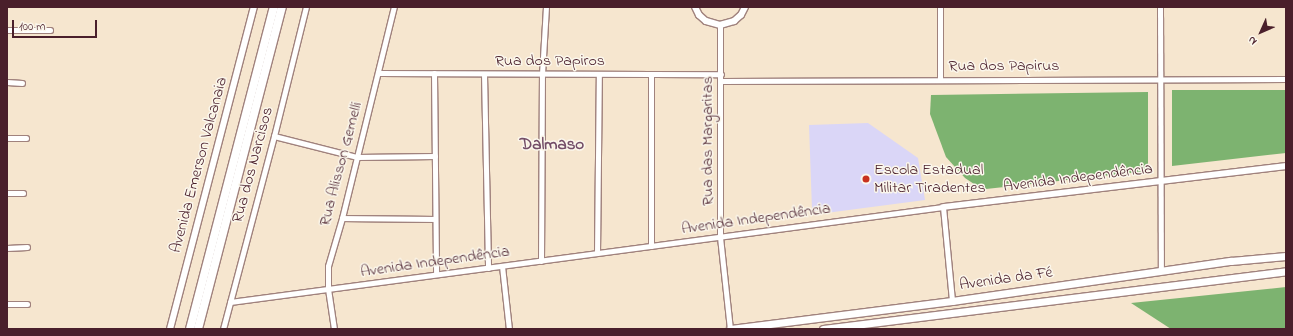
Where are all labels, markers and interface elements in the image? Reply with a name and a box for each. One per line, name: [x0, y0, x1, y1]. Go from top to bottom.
scale bar: [14, 12, 99, 38]
north arrow: [1241, 12, 1281, 52]
text: 100 m: [19, 18, 46, 36]
text: N: [1244, 32, 1261, 49]
street label: Rua dos Papiros: [495, 51, 605, 71]
street label: Rua dos Papirus: [949, 56, 1059, 76]
street label: Avenida Emerson Valcanaia: [166, 75, 232, 255]
street label: Rua das Margaritas: [698, 76, 718, 206]
street label: Rua Alisson Gemelli: [315, 100, 367, 228]
street label: Rua dos Narcisos: [228, 105, 278, 225]
district label: Dalmaso: [520, 135, 584, 155]
street label: Avenida Independência: [1002, 159, 1154, 197]
place label: Escola Estadual Militar Tiradentes: [874, 160, 986, 198]
marker: Escola Estadual Militar Tiradentes: [861, 174, 871, 184]
street label: Avenida Independência: [680, 199, 832, 239]
street label: Avenida Independência: [359, 242, 511, 282]
street label: Avenida da Fé: [958, 263, 1054, 295]

